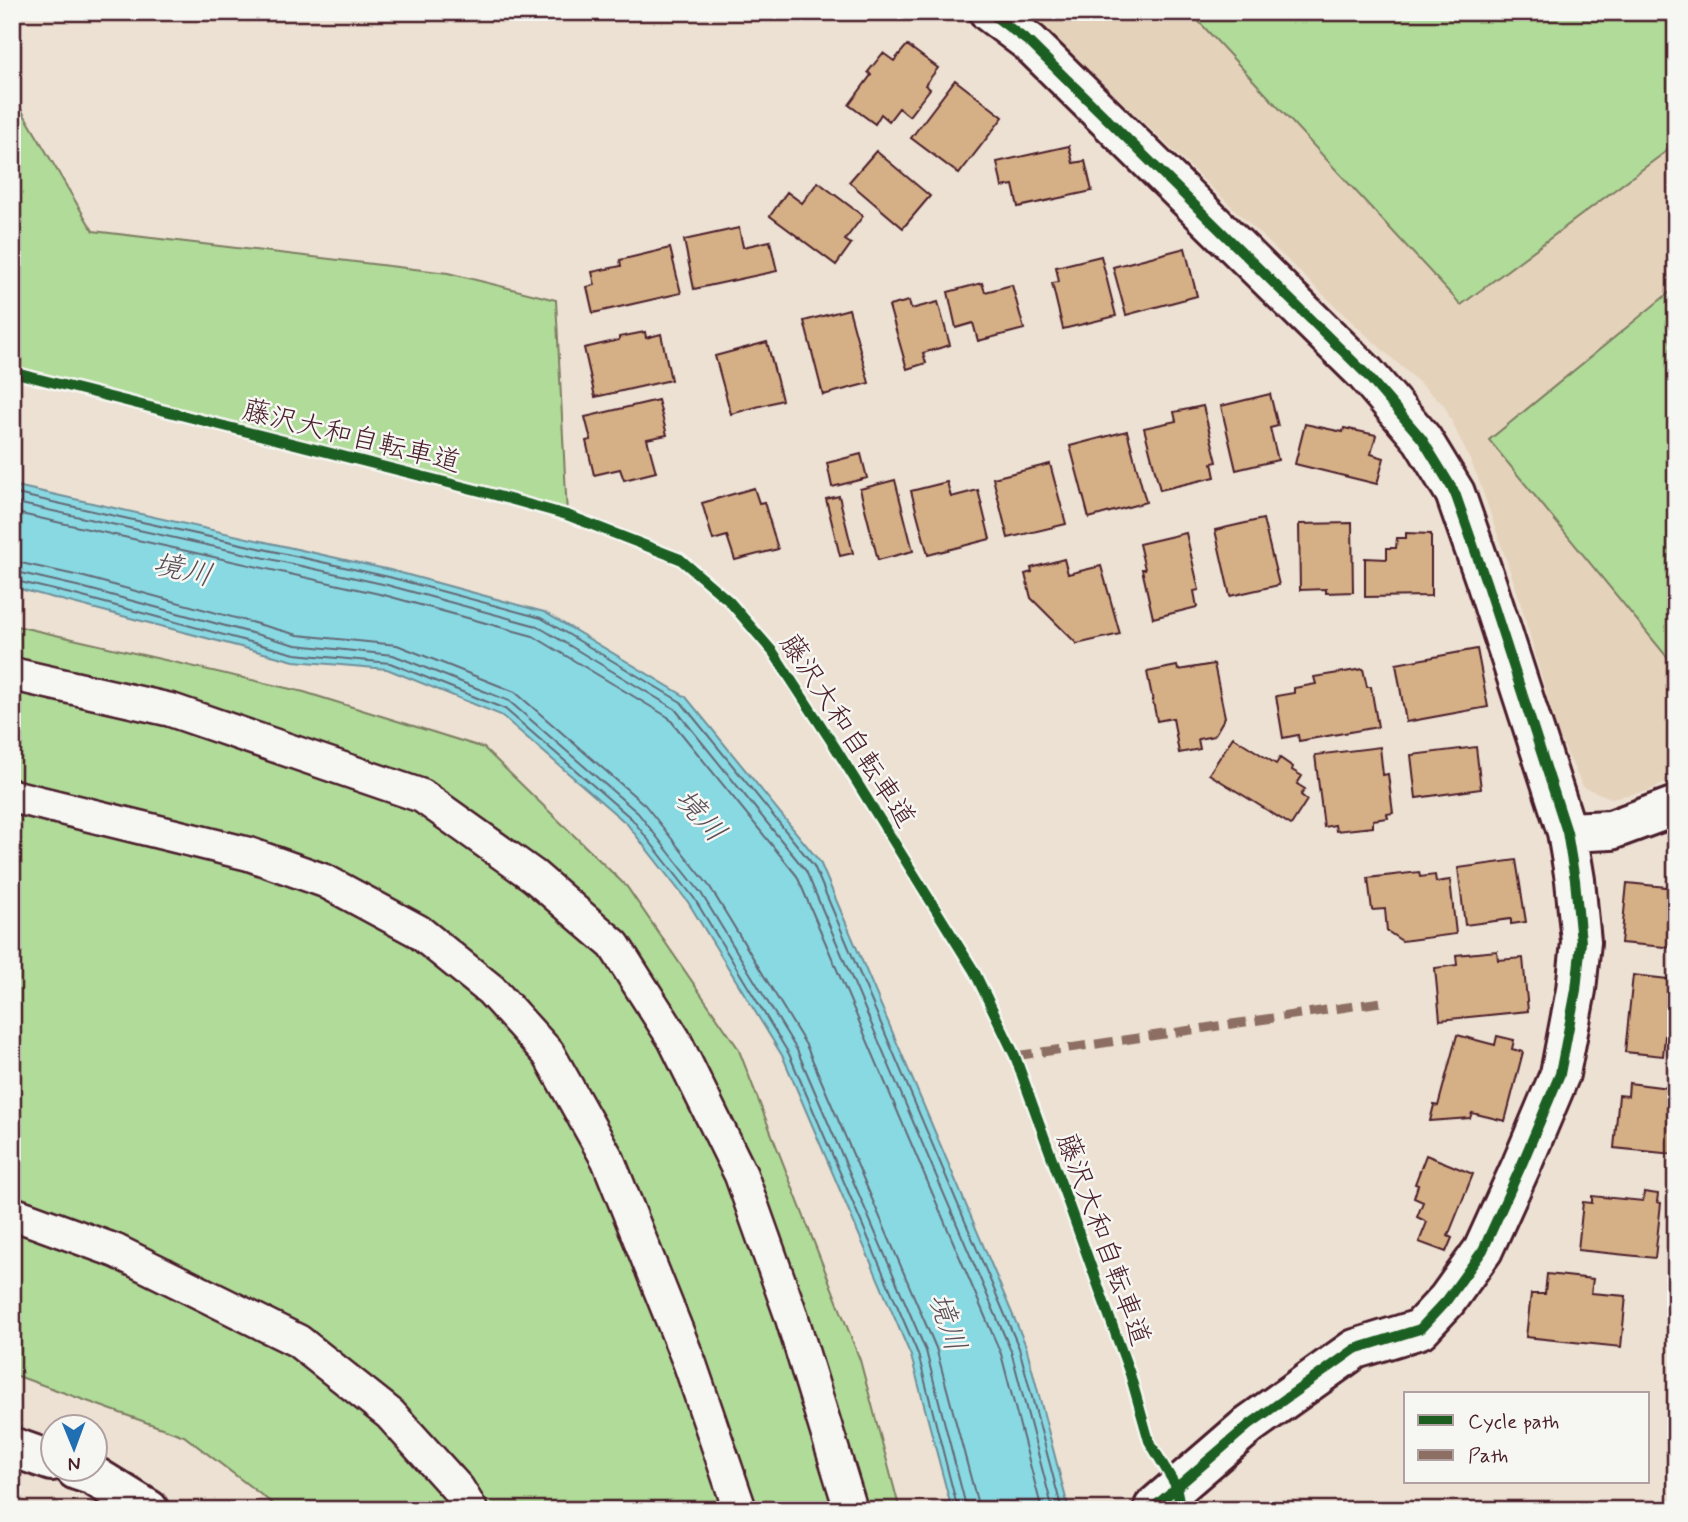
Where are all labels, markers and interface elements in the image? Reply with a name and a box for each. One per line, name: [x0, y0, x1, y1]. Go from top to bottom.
street label: 藤沢大和自転車道: [238, 392, 465, 482]
water label: 境川: [149, 545, 216, 596]
street label: 藤沢大和自転車道: [770, 627, 923, 835]
water label: 境川: [665, 781, 734, 851]
street label: 藤沢大和自転車道: [1047, 1128, 1158, 1351]
water label: 境川: [919, 1288, 974, 1357]
legend: [1404, 1392, 1650, 1484]
text: Cycle path: [1468, 1408, 1559, 1436]
north arrow: [38, 1414, 108, 1484]
text: Path: [1468, 1442, 1508, 1470]
text: N: [68, 1451, 81, 1476]

